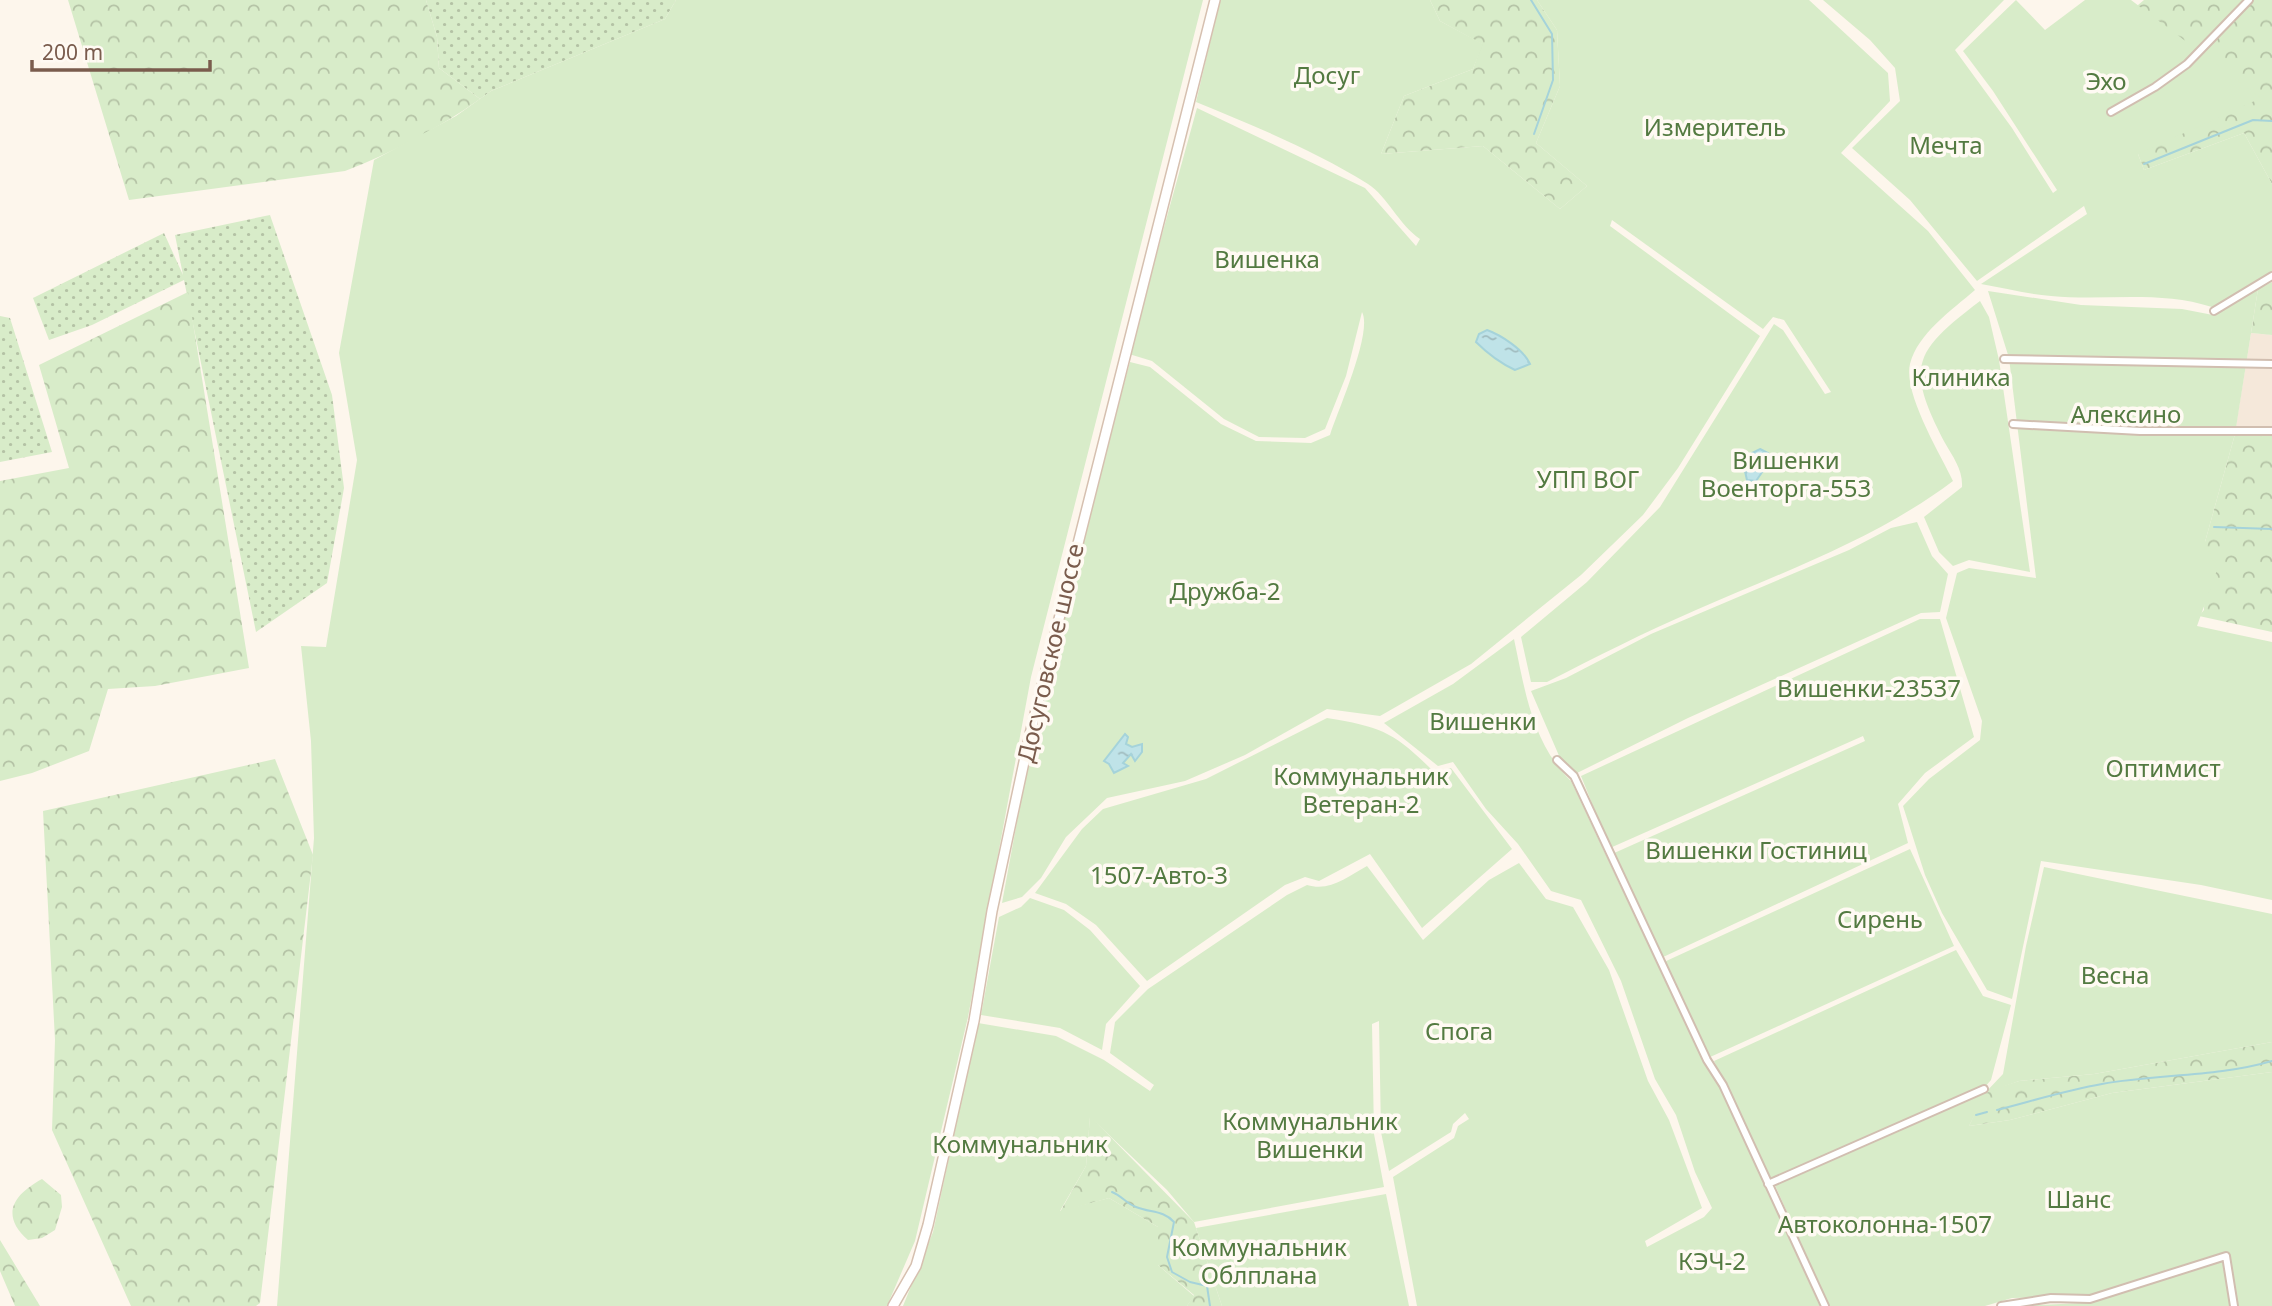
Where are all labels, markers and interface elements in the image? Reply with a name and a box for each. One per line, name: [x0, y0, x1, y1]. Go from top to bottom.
scale bar: [32, 28, 210, 72]
text: 200 m: [42, 38, 103, 66]
park label: Досуг: [1294, 58, 1361, 91]
park label: Эхо: [2085, 64, 2127, 97]
park label: Измеритель: [1644, 110, 1786, 143]
park label: Мечта: [1909, 128, 1983, 161]
park label: Вишенка: [1214, 242, 1320, 275]
park label: Клиника: [1911, 360, 2011, 393]
park label: Алексино: [2071, 397, 2181, 430]
park label: Вишенки Военторга-553: [1701, 443, 1871, 504]
park label: УПП ВОГ: [1537, 462, 1639, 495]
street label: Досуговское шоссе: [1008, 540, 1091, 765]
park label: Дружба-2: [1170, 574, 1280, 607]
park label: Вишенки-23537: [1777, 671, 1961, 704]
park label: Вишенки: [1429, 704, 1537, 737]
park label: Оптимист: [2105, 751, 2221, 784]
park label: Коммунальник Ветеран-2: [1273, 759, 1449, 820]
park label: Вишенки Гостиниц: [1645, 833, 1867, 866]
park label: 1507-Авто-3: [1090, 858, 1228, 891]
park label: Сирень: [1837, 902, 1923, 935]
park label: Весна: [2081, 958, 2149, 991]
park label: Спога: [1425, 1014, 1493, 1047]
park label: Коммунальник Вишенки: [1222, 1104, 1398, 1165]
park label: Коммунальник: [932, 1127, 1108, 1160]
park label: Шанс: [2047, 1182, 2111, 1215]
park label: Автоколонна-1507: [1778, 1207, 1992, 1240]
park label: Коммунальник Облплана: [1171, 1230, 1347, 1291]
park label: КЭЧ-2: [1678, 1244, 1746, 1277]

